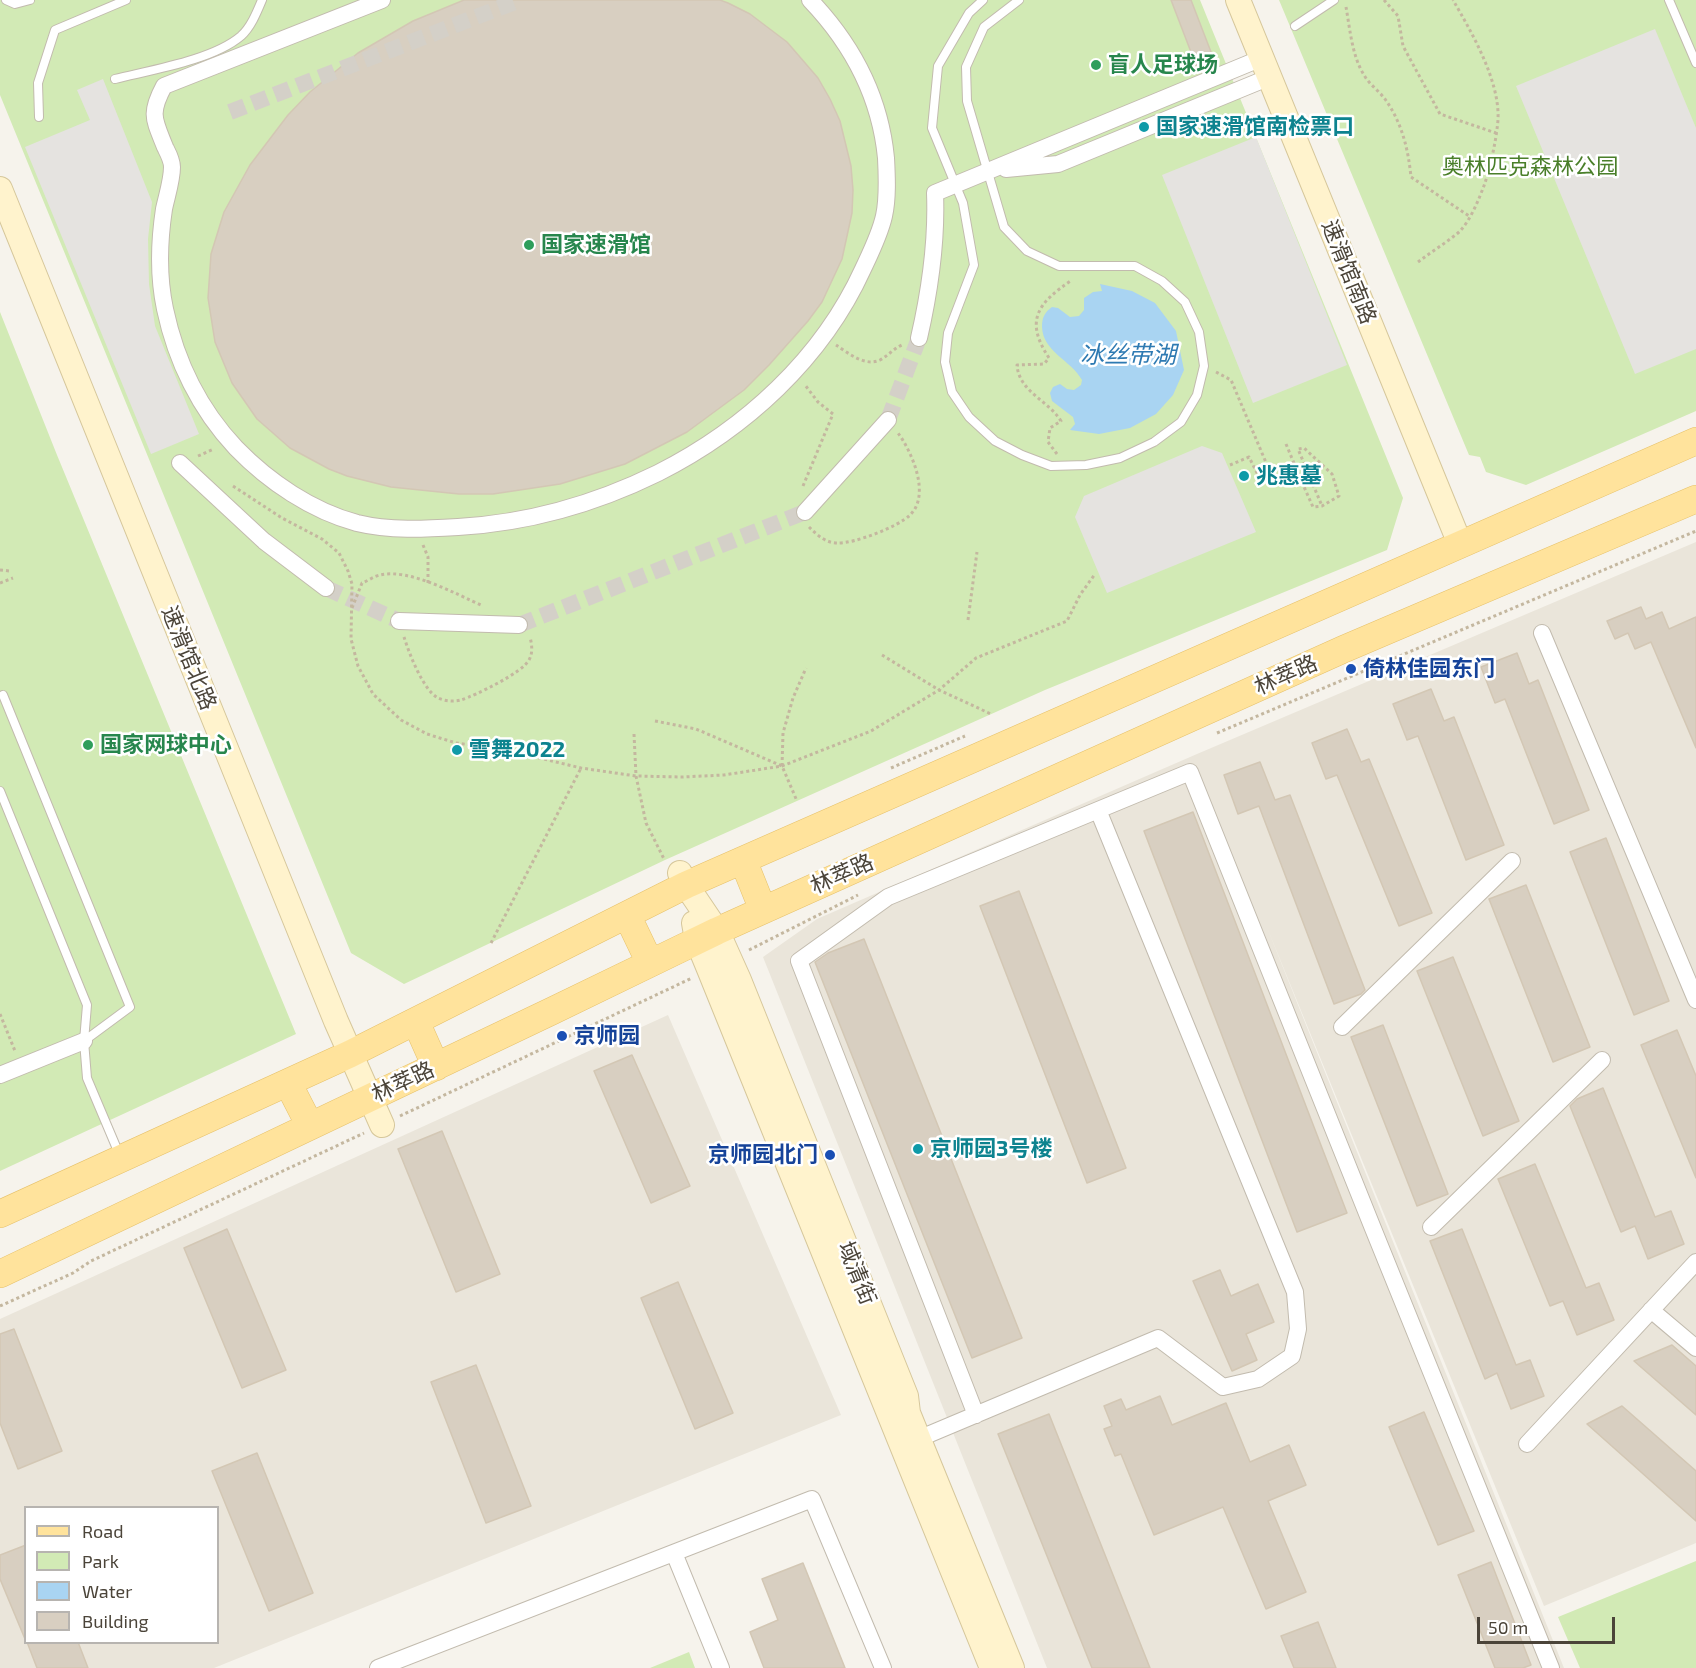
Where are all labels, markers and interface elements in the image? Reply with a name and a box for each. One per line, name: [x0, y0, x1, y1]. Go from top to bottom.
place label: 盲人足球场: [1108, 52, 1218, 78]
marker: 盲人足球场: [1089, 58, 1103, 72]
place label: 国家速滑馆南检票口: [1156, 114, 1354, 140]
marker: 国家速滑馆南检票口: [1137, 120, 1151, 134]
park label: 奥林匹克森林公园: [1442, 154, 1618, 180]
street label: 速滑馆南路: [1316, 216, 1382, 328]
place label: 国家速滑馆: [541, 232, 651, 258]
marker: 国家速滑馆: [522, 238, 536, 252]
water label: 冰丝带湖: [1080, 341, 1176, 369]
place label: 兆惠墓: [1256, 463, 1322, 489]
marker: 兆惠墓: [1237, 469, 1251, 483]
street label: 速滑馆北路: [156, 602, 222, 714]
street label: 林萃路: [1250, 650, 1322, 700]
place label: 倚林佳园东门: [1363, 656, 1495, 682]
marker: 倚林佳园东门: [1344, 662, 1358, 676]
place label: 国家网球中心: [100, 732, 232, 758]
place label: 雪舞2022: [469, 737, 565, 763]
marker: 国家网球中心: [81, 738, 95, 752]
marker: 雪舞2022: [450, 743, 464, 757]
street label: 林萃路: [806, 849, 878, 899]
place label: 京师园: [574, 1023, 640, 1049]
marker: 京师园: [555, 1029, 569, 1043]
street label: 林萃路: [368, 1056, 438, 1108]
place label: 京师园3号楼: [930, 1136, 1052, 1162]
place label: 京师园北门: [708, 1142, 818, 1168]
marker: 京师园3号楼: [911, 1142, 925, 1156]
marker: 京师园北门: [823, 1148, 837, 1162]
street label: 域清街: [832, 1237, 882, 1309]
legend: [24, 1506, 219, 1644]
text: Road: [82, 1520, 123, 1542]
text: Park: [82, 1550, 119, 1572]
text: Water: [82, 1580, 132, 1602]
scale bar: [1480, 1605, 1618, 1643]
text: Building: [82, 1610, 149, 1632]
text: 50 m: [1488, 1616, 1528, 1638]

